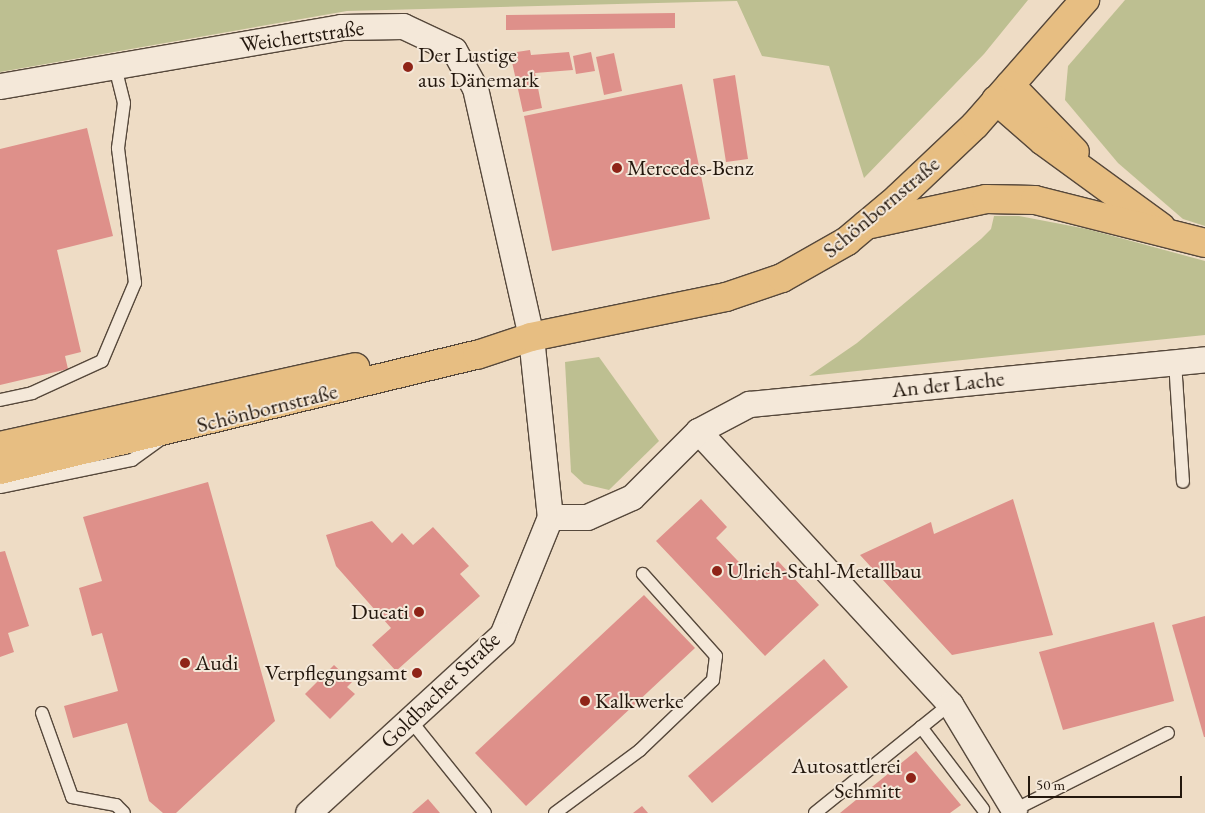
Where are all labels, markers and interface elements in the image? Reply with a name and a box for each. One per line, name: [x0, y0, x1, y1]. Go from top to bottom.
street label: Weichertstraße: [238, 14, 366, 58]
place label: Der Lustige aus Dänemark: [418, 41, 539, 92]
marker: Der Lustige aus Dänemark: [402, 61, 414, 73]
street label: Schönbornstraße: [817, 151, 945, 263]
place label: Mercedes-Benz: [627, 155, 753, 181]
marker: Mercedes-Benz: [611, 162, 623, 174]
street label: An der Lache: [890, 365, 1006, 403]
street label: Schönbornstraße: [194, 378, 340, 438]
place label: Ulrich-Stahl-Metallbau: [727, 558, 922, 584]
marker: Ulrich-Stahl-Metallbau: [711, 565, 723, 577]
place label: Ducati: [351, 599, 409, 625]
marker: Ducati: [413, 606, 425, 618]
street label: Goldbacher Straße: [375, 626, 505, 754]
place label: Audi: [195, 650, 238, 676]
marker: Audi: [179, 657, 191, 669]
place label: Verpflegungsamt: [265, 660, 407, 686]
marker: Verpflegungsamt: [411, 667, 423, 679]
place label: Kalkwerke: [595, 688, 684, 714]
marker: Kalkwerke: [579, 695, 591, 707]
place label: Autosattlerei Schmitt: [792, 752, 901, 804]
scale bar: [1030, 766, 1184, 798]
marker: Autosattlerei Schmitt: [905, 772, 917, 784]
text: 50 m: [1036, 775, 1065, 794]

